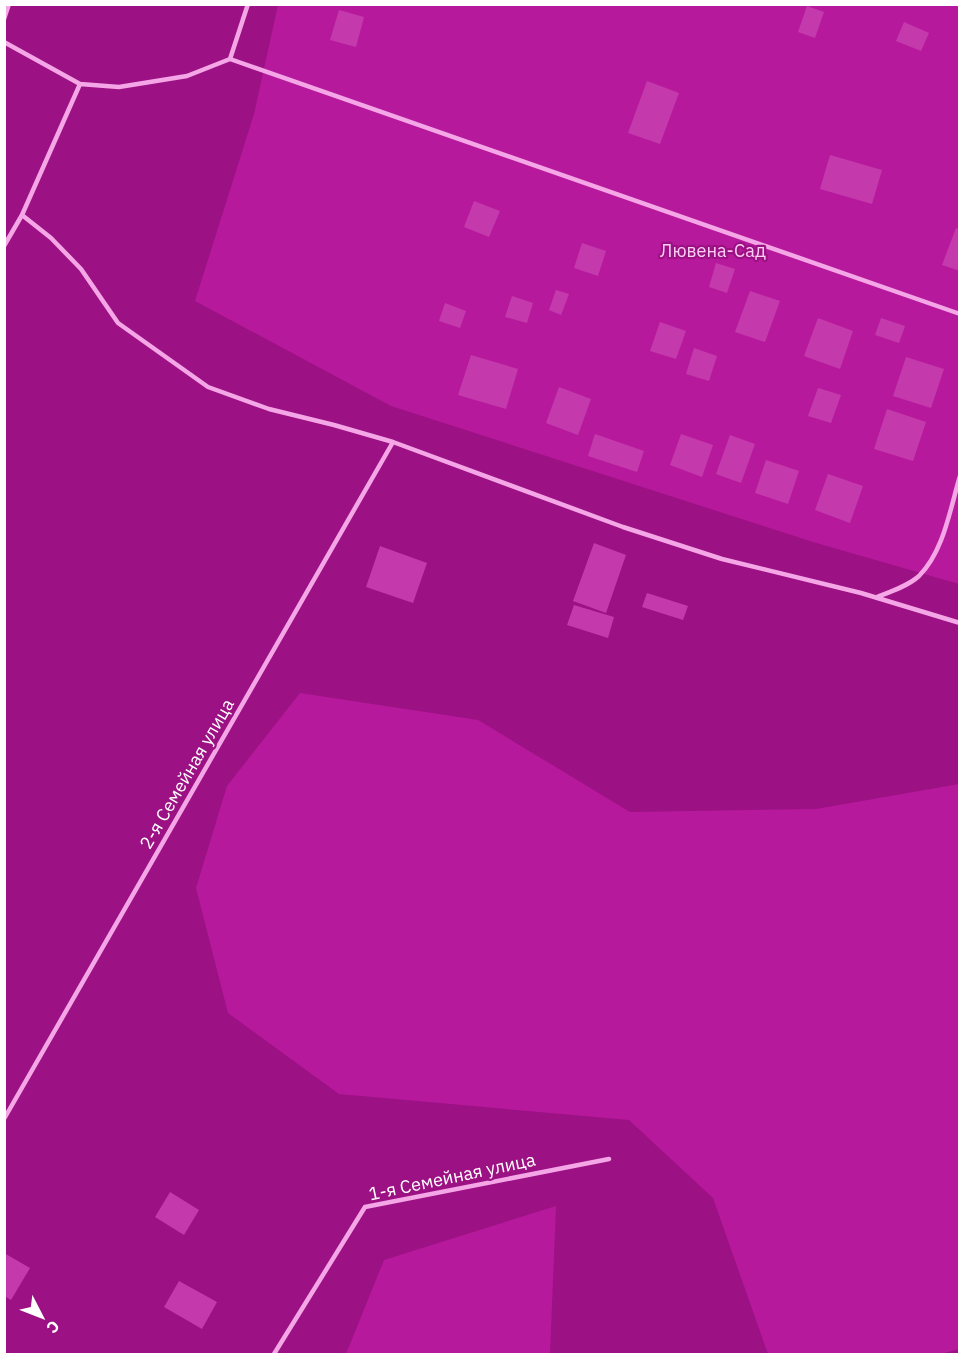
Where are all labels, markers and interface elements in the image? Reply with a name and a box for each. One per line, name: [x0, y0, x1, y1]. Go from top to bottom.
park label: Лювена-Сад: [660, 239, 766, 262]
street label: 2-я Семейная улица: [134, 694, 239, 853]
street label: 1-я Семейная улица: [366, 1148, 538, 1205]
north arrow: [12, 1287, 72, 1347]
text: С: [42, 1316, 64, 1338]

